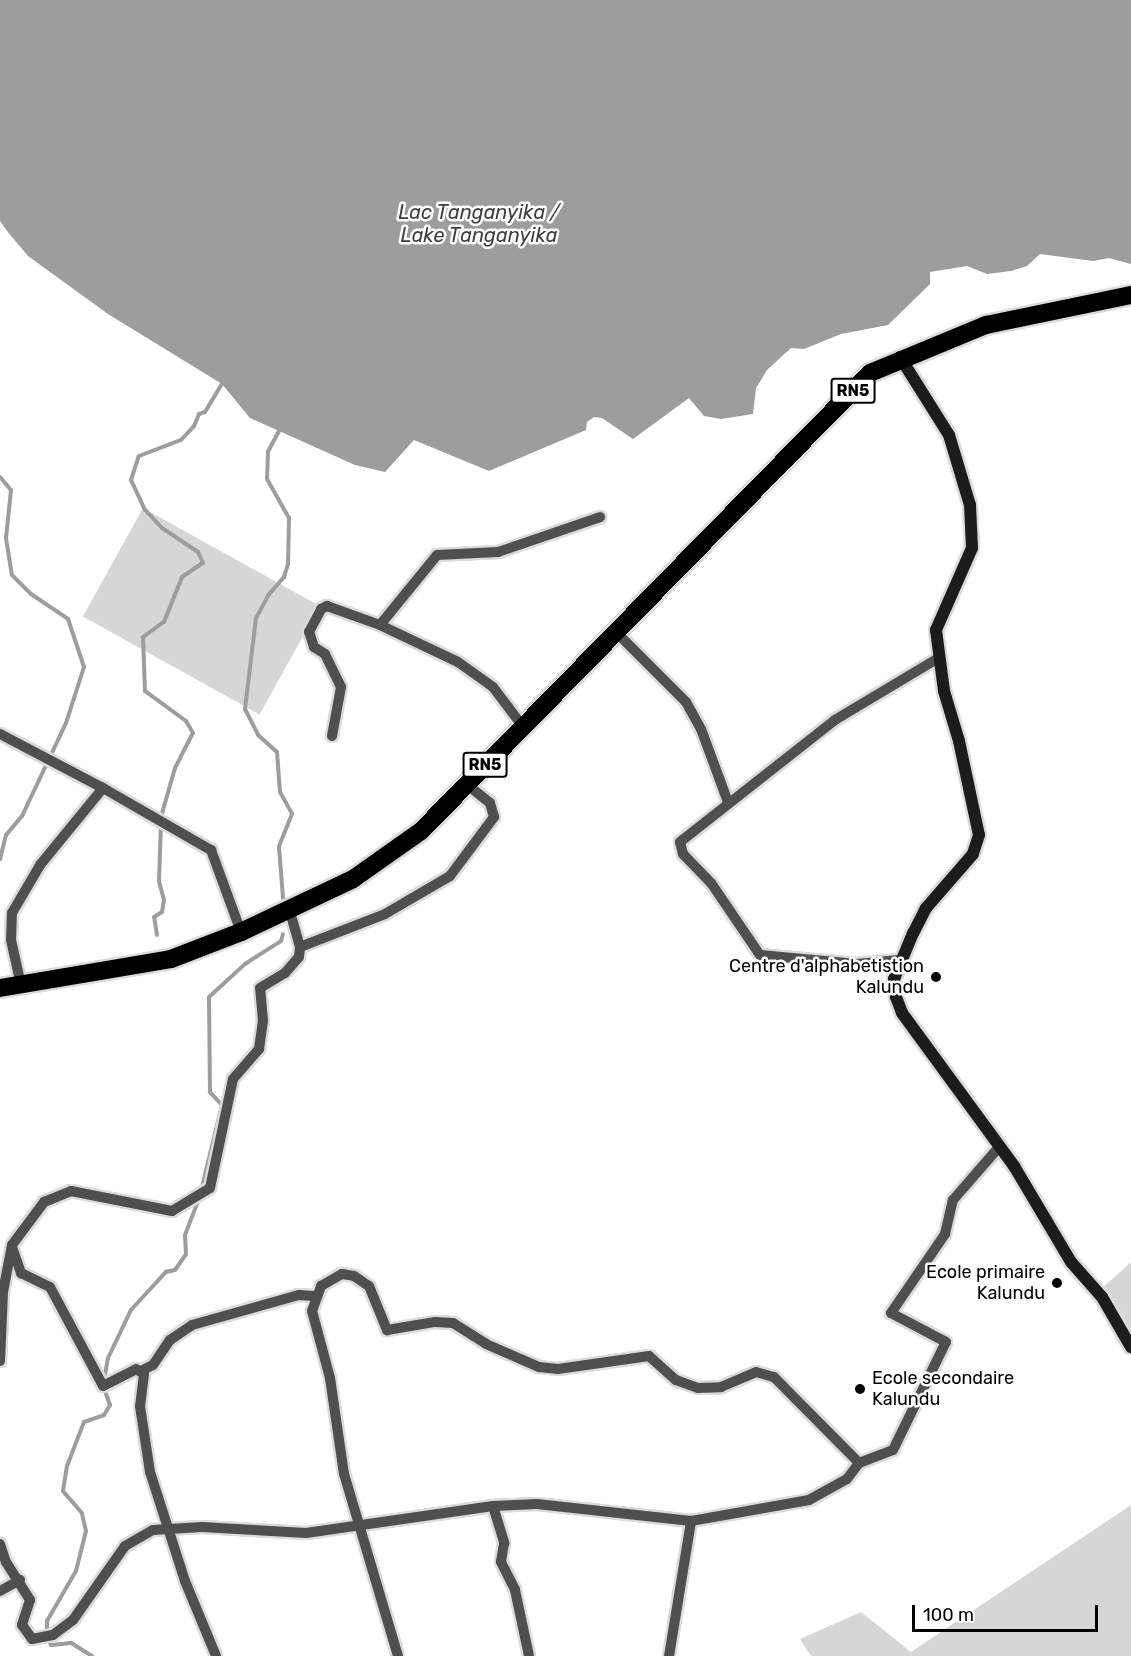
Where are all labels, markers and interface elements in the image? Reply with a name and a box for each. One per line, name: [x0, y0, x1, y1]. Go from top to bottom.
water label: Lac Tanganyika / Lake Tanganyika: [398, 201, 560, 248]
road number: RN5: [830, 378, 876, 404]
road number: RN5: [462, 752, 508, 778]
place label: Centre d'alphabetistion Kalundu: [729, 956, 924, 998]
marker: Centre d'alphabetistion Kalundu: [929, 970, 943, 984]
place label: Ecole primaire Kalundu: [926, 1262, 1045, 1304]
marker: Ecole primaire Kalundu: [1050, 1276, 1064, 1290]
place label: Ecole secondaire Kalundu: [872, 1368, 1014, 1410]
marker: Ecole secondaire Kalundu: [853, 1382, 867, 1396]
scale bar: [915, 1593, 1101, 1631]
text: 100 m: [923, 1604, 974, 1626]

